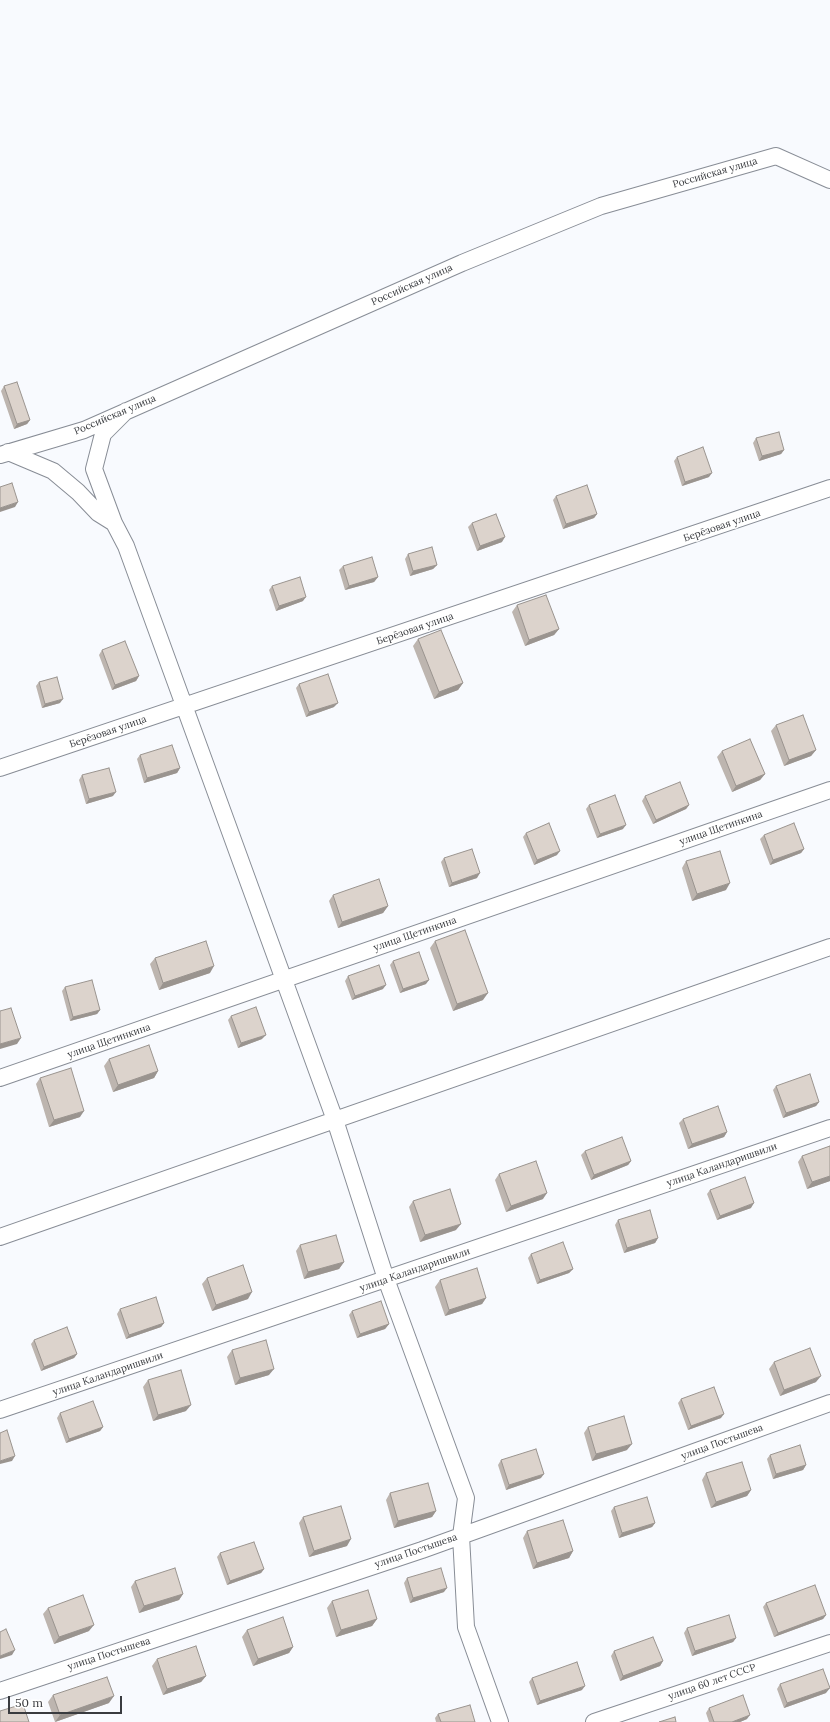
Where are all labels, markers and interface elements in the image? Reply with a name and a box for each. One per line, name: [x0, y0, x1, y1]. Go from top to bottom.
street label: Российская улица: [671, 155, 759, 191]
street label: Российская улица: [369, 262, 455, 308]
street label: Российская улица: [72, 392, 158, 438]
street label: Берёзовая улица: [682, 507, 762, 545]
street label: Берёзовая улица: [375, 610, 455, 648]
street label: Берёзовая улица: [68, 713, 148, 751]
street label: улица Щетинкина: [678, 808, 764, 848]
street label: улица Щетинкина: [372, 914, 458, 954]
street label: улица Щетинкина: [66, 1021, 152, 1061]
street label: улица Каландаришвили: [665, 1140, 779, 1190]
street label: улица Каландаришвили: [358, 1245, 472, 1295]
street label: улица Каландаришвили: [51, 1349, 165, 1399]
street label: улица Постышева: [679, 1422, 765, 1462]
street label: улица Постышева: [373, 1531, 459, 1571]
street label: улица Постышева: [66, 1635, 152, 1673]
street label: улица 60 лет СССР: [667, 1661, 757, 1703]
scale bar: [10, 1688, 124, 1714]
text: 50 m: [15, 1695, 43, 1710]

